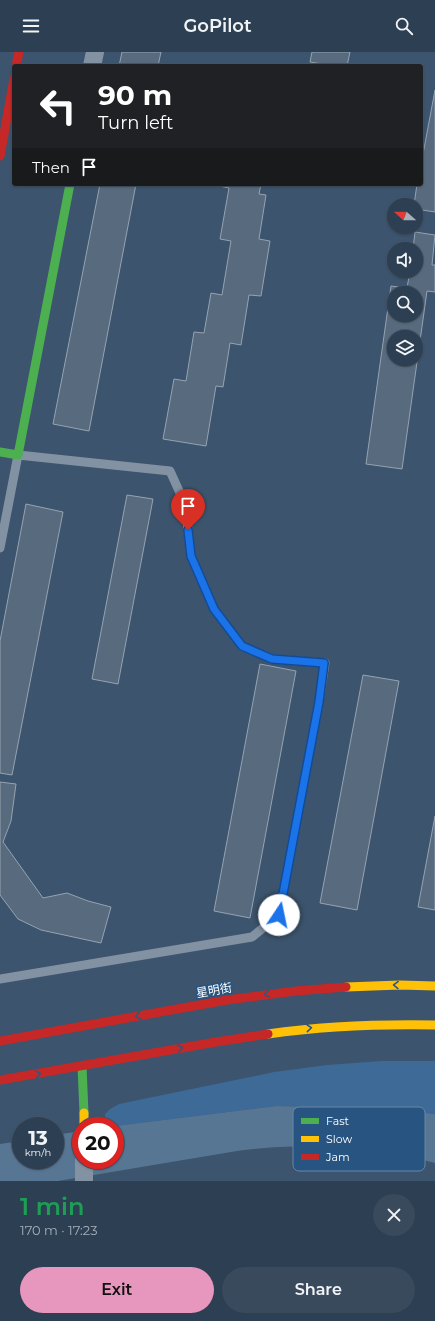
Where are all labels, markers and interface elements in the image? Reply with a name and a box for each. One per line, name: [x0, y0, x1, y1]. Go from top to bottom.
icon: menu: [20, 15, 42, 37]
text: GoPilot: [183, 15, 252, 37]
icon: search: [393, 15, 415, 37]
text: 90 m: [98, 78, 172, 112]
icon: left: [32, 80, 84, 132]
text: Turn left: [98, 112, 173, 134]
icon: arrive: [78, 156, 100, 178]
text: Then: [32, 158, 70, 177]
north arrow: [387, 198, 423, 234]
map controls: [387, 198, 423, 366]
button: sound: [387, 242, 423, 278]
button: search: [387, 286, 423, 322]
button: layers: [387, 330, 423, 366]
pin: [171, 489, 205, 530]
icon: arrive: [177, 495, 199, 517]
position arrow: [258, 894, 300, 936]
street label: 星明街: [195, 979, 233, 1001]
one-way arrow: [393, 981, 399, 989]
one-way arrow: [263, 989, 270, 998]
one-way arrow: [135, 1011, 142, 1020]
one-way arrow: [306, 1024, 312, 1033]
one-way arrow: [177, 1044, 183, 1053]
one-way arrow: [35, 1070, 42, 1079]
legend: [293, 1107, 425, 1171]
text: Fast: [326, 1114, 350, 1128]
speed limit sign: 20: [72, 1117, 124, 1169]
text: 13: [28, 1126, 48, 1150]
text: Slow: [326, 1132, 352, 1146]
text: km/h: [25, 1146, 51, 1159]
text: Jam: [325, 1150, 350, 1164]
text: 1 min: [20, 1192, 84, 1221]
button: close: [373, 1194, 415, 1236]
text: 170 m · 17:23: [20, 1222, 98, 1238]
button: Exit: [20, 1267, 214, 1313]
button: Share: [222, 1267, 415, 1313]

